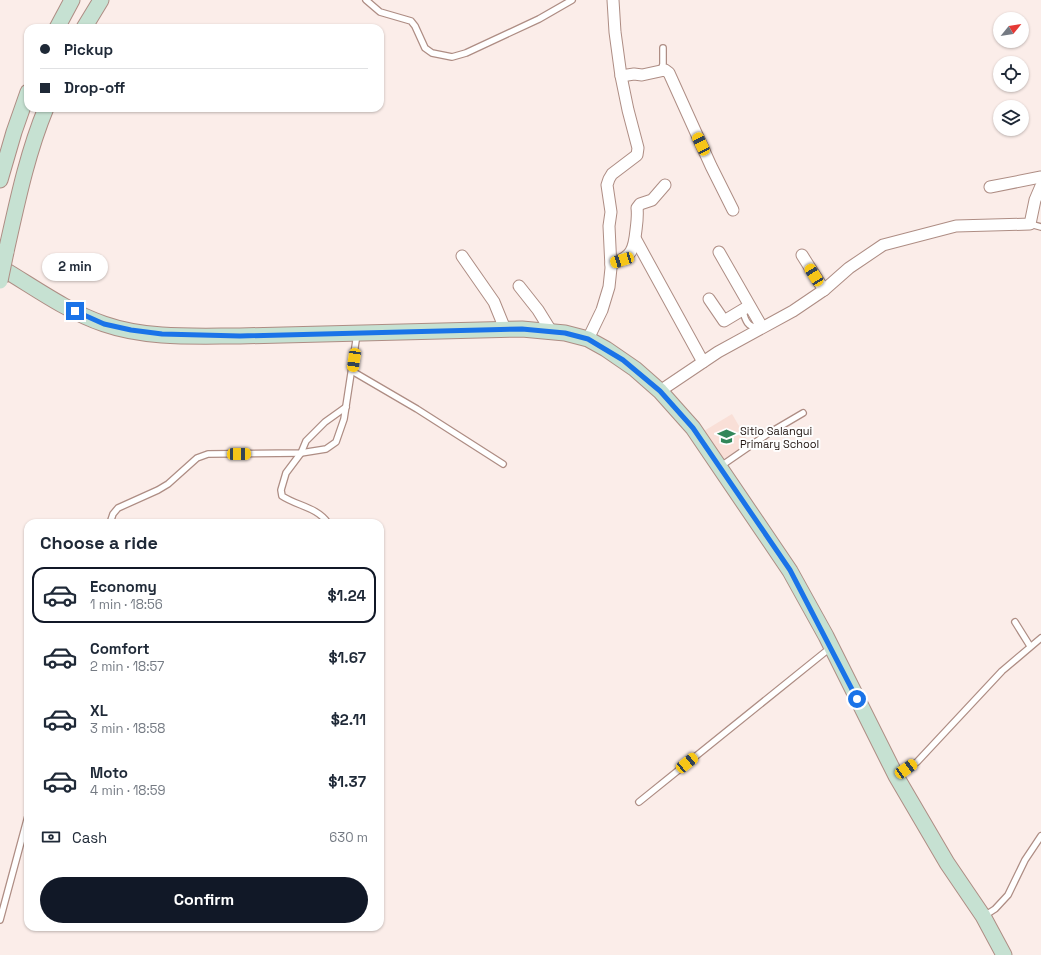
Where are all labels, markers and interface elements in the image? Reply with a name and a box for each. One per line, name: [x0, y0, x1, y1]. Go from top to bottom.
north arrow: [993, 12, 1029, 48]
map controls: [993, 12, 1029, 136]
text: Pickup: [64, 40, 113, 59]
button: locate: [993, 56, 1029, 92]
text: Drop-off: [64, 78, 125, 97]
button: layers: [993, 100, 1029, 136]
car: [690, 131, 712, 157]
car: [609, 251, 635, 269]
callout: 2 min: [42, 253, 108, 281]
text: 2 min: [58, 258, 92, 275]
car: [803, 262, 825, 288]
route end: [66, 302, 84, 320]
car: [346, 347, 362, 373]
place label: Sitio Salangui Primary School: [740, 424, 819, 451]
school or university icon: Sitio Salangui Primary School: [717, 427, 737, 447]
car: [227, 448, 251, 460]
text: Choose a ride: [40, 531, 158, 554]
icon: car: [42, 577, 78, 613]
text: Economy: [90, 577, 157, 596]
text: $1.24: [327, 586, 366, 605]
text: 1 min · 18:56: [90, 596, 163, 613]
icon: car: [42, 639, 78, 675]
text: Comfort: [90, 639, 150, 658]
text: $1.67: [328, 648, 366, 667]
text: 2 min · 18:57: [90, 658, 164, 675]
route start: [848, 690, 866, 708]
icon: car: [42, 701, 78, 737]
text: XL: [90, 701, 108, 720]
text: $2.11: [331, 710, 366, 729]
text: 3 min · 18:58: [90, 720, 165, 737]
car: [674, 751, 700, 775]
car: [893, 757, 919, 781]
icon: car: [42, 763, 78, 799]
text: Moto: [90, 763, 128, 782]
text: $1.37: [328, 772, 366, 791]
text: 4 min · 18:59: [90, 782, 165, 799]
icon: cash: [40, 826, 62, 848]
text: Cash: [72, 828, 107, 847]
text: 630 m: [329, 829, 368, 846]
button: Confirm: [40, 877, 368, 923]

